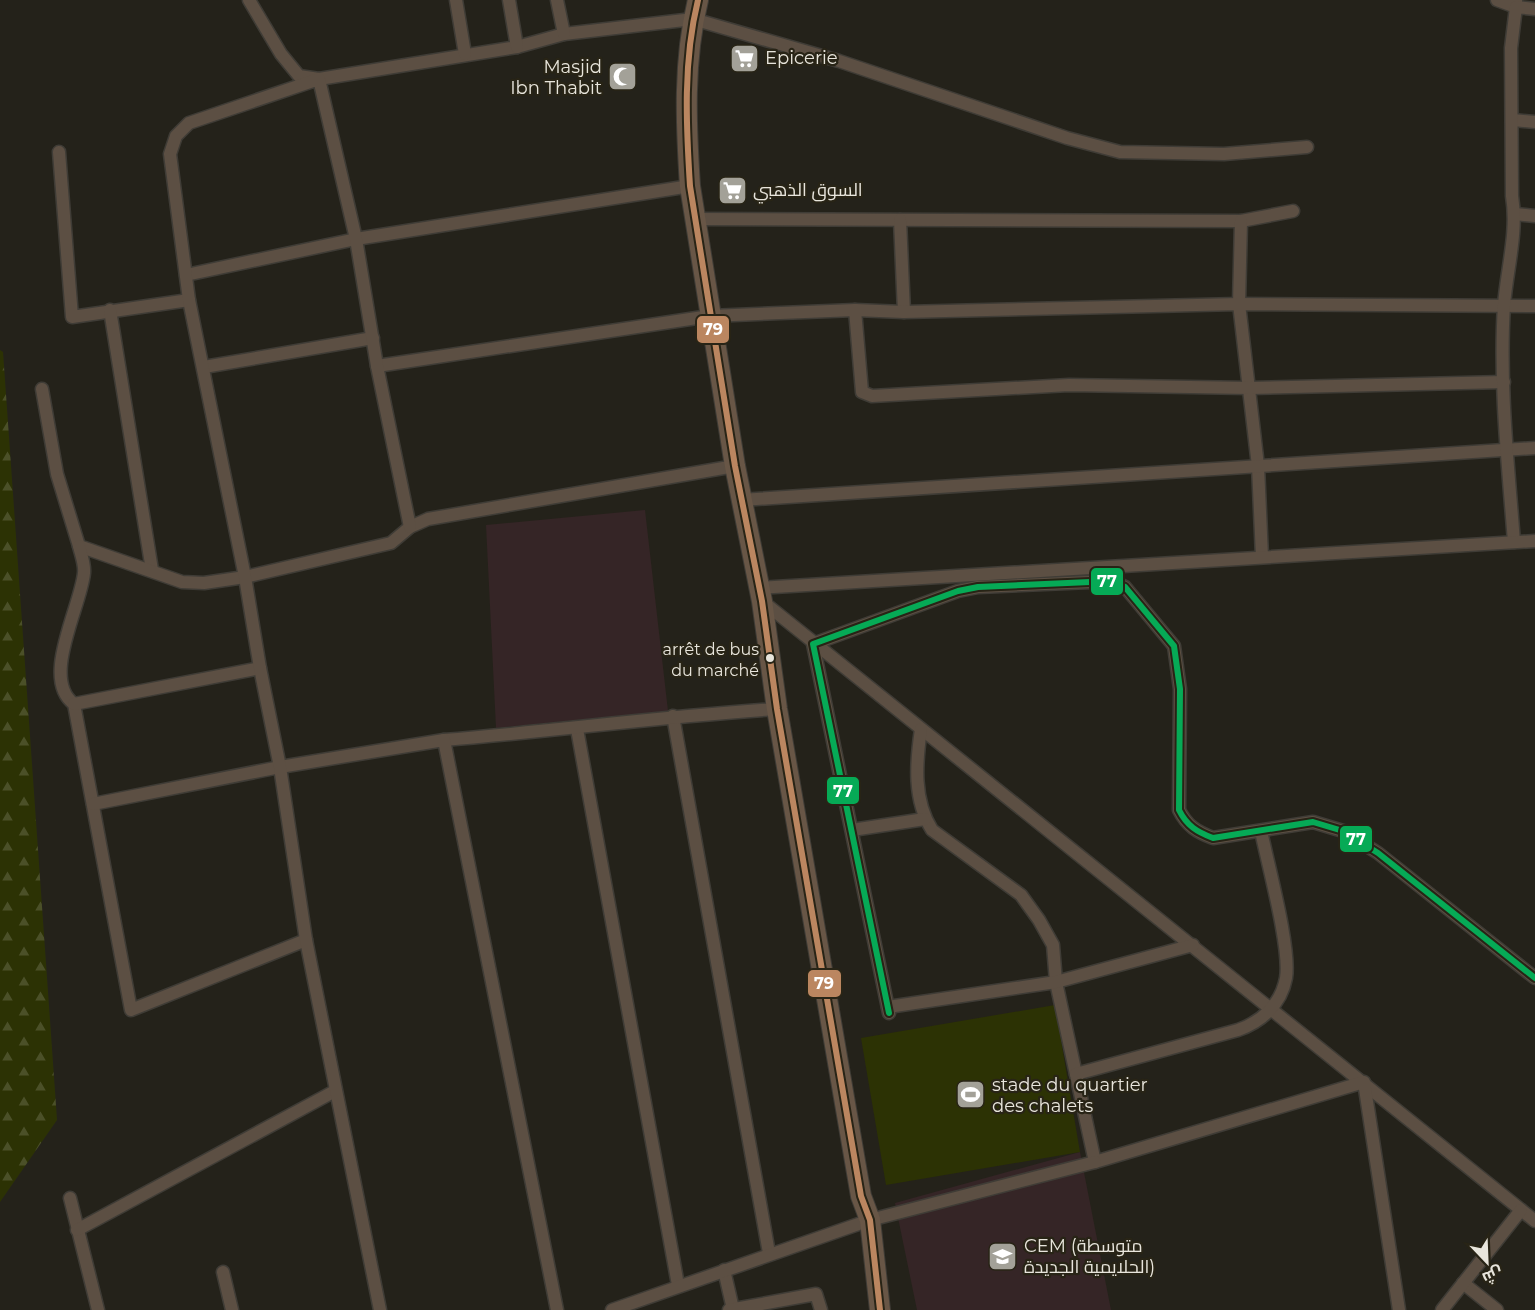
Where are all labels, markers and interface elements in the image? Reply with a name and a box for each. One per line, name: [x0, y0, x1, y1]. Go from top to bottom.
supermarket icon: Epicerie: [728, 42, 760, 74]
place label: Epicerie: [765, 47, 838, 69]
place label: Masjid Ibn Thabit: [510, 56, 602, 99]
mosque icon: Masjid Ibn Thabit: [607, 61, 639, 93]
supermarket icon: السوق الذهبي: [716, 174, 748, 206]
place label: السوق الذهبي: [753, 179, 863, 204]
line badge: 79: [696, 315, 730, 344]
text: 79: [703, 320, 723, 339]
line badge: 77: [1090, 567, 1124, 596]
text: 77: [1097, 572, 1117, 591]
place label: arrêt de bus du marché: [663, 640, 759, 680]
marker: arrêt de bus du marché: [764, 652, 776, 664]
line badge: 77: [826, 776, 860, 805]
text: 77: [833, 782, 853, 801]
line badge: 77: [1339, 825, 1373, 853]
text: 77: [1346, 830, 1366, 849]
line badge: 79: [807, 969, 842, 998]
text: 79: [814, 974, 834, 993]
place label: stade du quartier des chalets: [992, 1074, 1148, 1117]
sports icon: stade du quartier des chalets: [955, 1079, 987, 1111]
north arrow: [1457, 1232, 1517, 1292]
place label: CEM (متوسطة الحلايمية الجديدة): [1024, 1235, 1155, 1278]
school or university icon: CEM (متوسطة الحلايمية الجديدة): [987, 1240, 1019, 1272]
text: ش: [1480, 1263, 1506, 1288]

